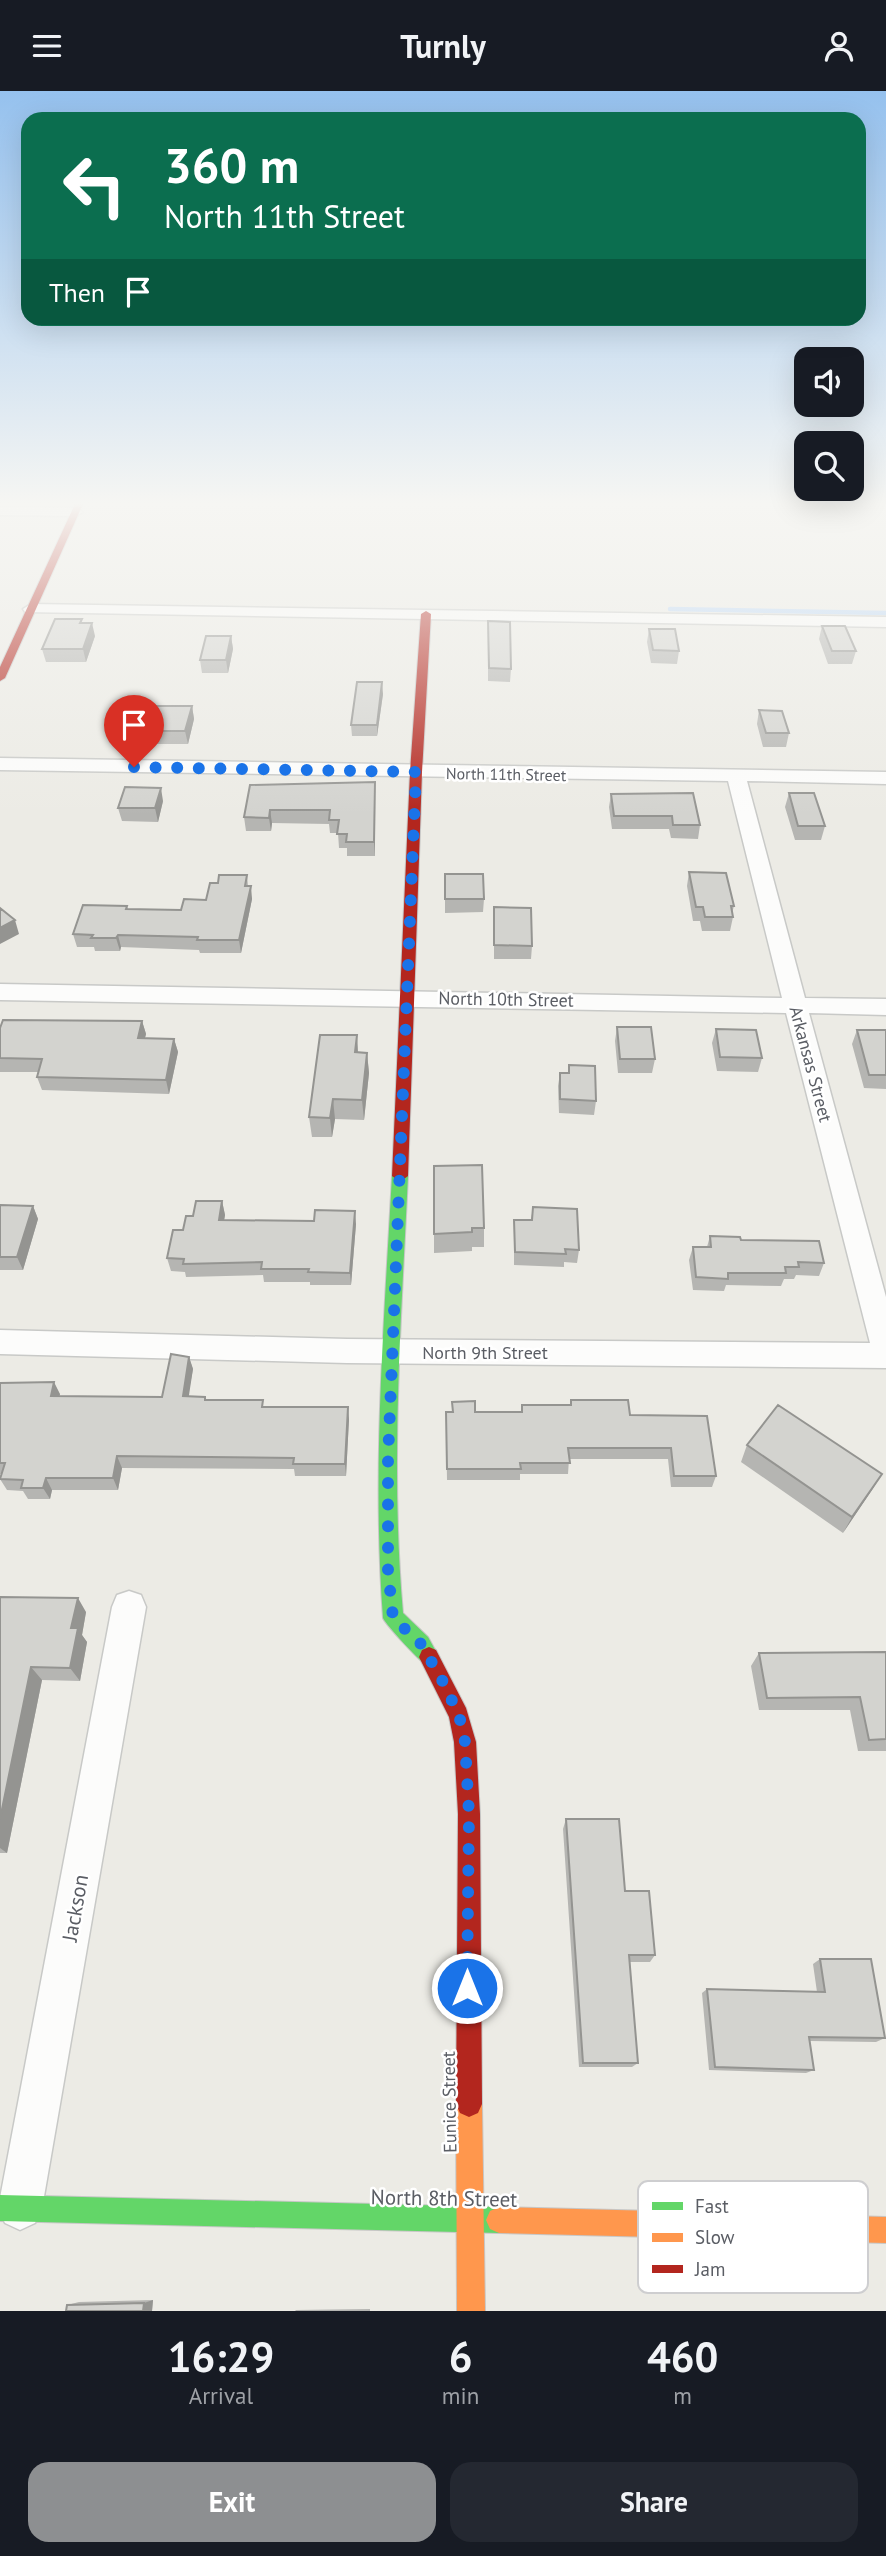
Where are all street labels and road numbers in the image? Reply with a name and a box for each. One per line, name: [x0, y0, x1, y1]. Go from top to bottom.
street label: North 11th Street: [446, 763, 567, 785]
street label: North 10th Street: [438, 986, 574, 1012]
street label: Arkansas Street: [785, 1004, 837, 1124]
street label: North 9th Street: [422, 1341, 548, 1364]
street label: Jackson: [56, 1872, 94, 1945]
street label: Eunice Street: [437, 2051, 461, 2153]
street label: North 8th Street: [370, 2183, 518, 2213]

